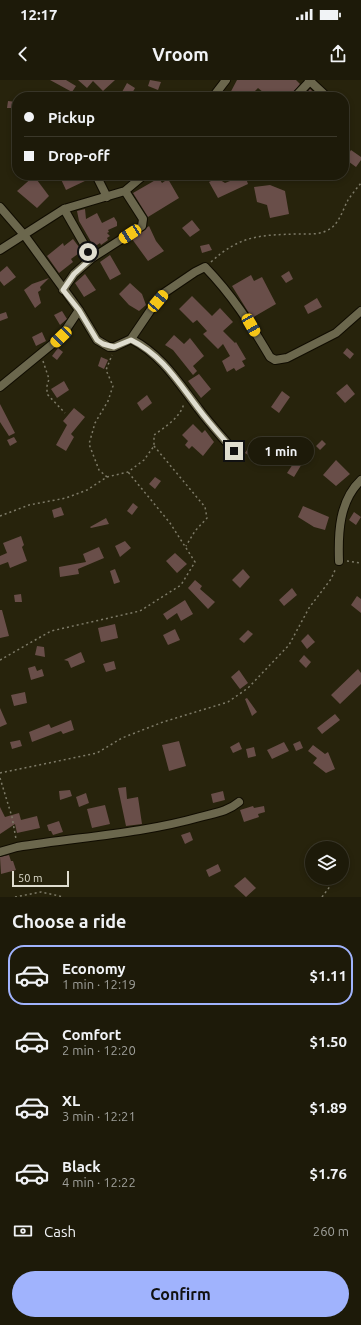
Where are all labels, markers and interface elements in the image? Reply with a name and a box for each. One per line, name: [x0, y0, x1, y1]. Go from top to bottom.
text: 12:17: [20, 6, 58, 23]
icon: back: [12, 43, 34, 65]
icon: share: [327, 43, 349, 65]
text: Vroom: [152, 44, 209, 64]
text: Pickup: [48, 109, 95, 126]
text: Drop-off: [48, 147, 110, 164]
car: [117, 222, 143, 246]
route start: [79, 243, 97, 261]
car: [146, 288, 170, 314]
car: [240, 312, 262, 338]
car: [48, 324, 74, 350]
callout: 1 min: [248, 437, 314, 465]
route end: [225, 442, 243, 460]
text: 1 min: [265, 444, 297, 458]
map controls: [305, 841, 349, 885]
button: layers: [305, 841, 349, 885]
scale bar: [12, 869, 69, 888]
text: 50 m: [18, 872, 42, 884]
text: Choose a ride: [12, 911, 126, 931]
icon: car: [14, 957, 50, 993]
text: Economy: [62, 960, 126, 977]
text: $1.11: [309, 967, 347, 984]
text: 1 min · 12:19: [62, 977, 136, 991]
icon: car: [14, 1023, 50, 1059]
text: Comfort: [62, 1026, 121, 1043]
text: $1.50: [309, 1033, 347, 1050]
text: 2 min · 12:20: [62, 1043, 136, 1057]
icon: car: [14, 1089, 50, 1125]
text: XL: [62, 1092, 80, 1109]
text: $1.89: [309, 1099, 347, 1116]
text: 3 min · 12:21: [62, 1109, 136, 1123]
icon: car: [14, 1155, 50, 1191]
text: Black: [62, 1158, 101, 1175]
text: $1.76: [309, 1165, 347, 1182]
text: 4 min · 12:22: [62, 1175, 136, 1189]
icon: cash: [12, 1220, 34, 1242]
text: Cash: [44, 1223, 76, 1240]
text: 260 m: [313, 1224, 349, 1238]
button: Confirm: [12, 1271, 349, 1317]

